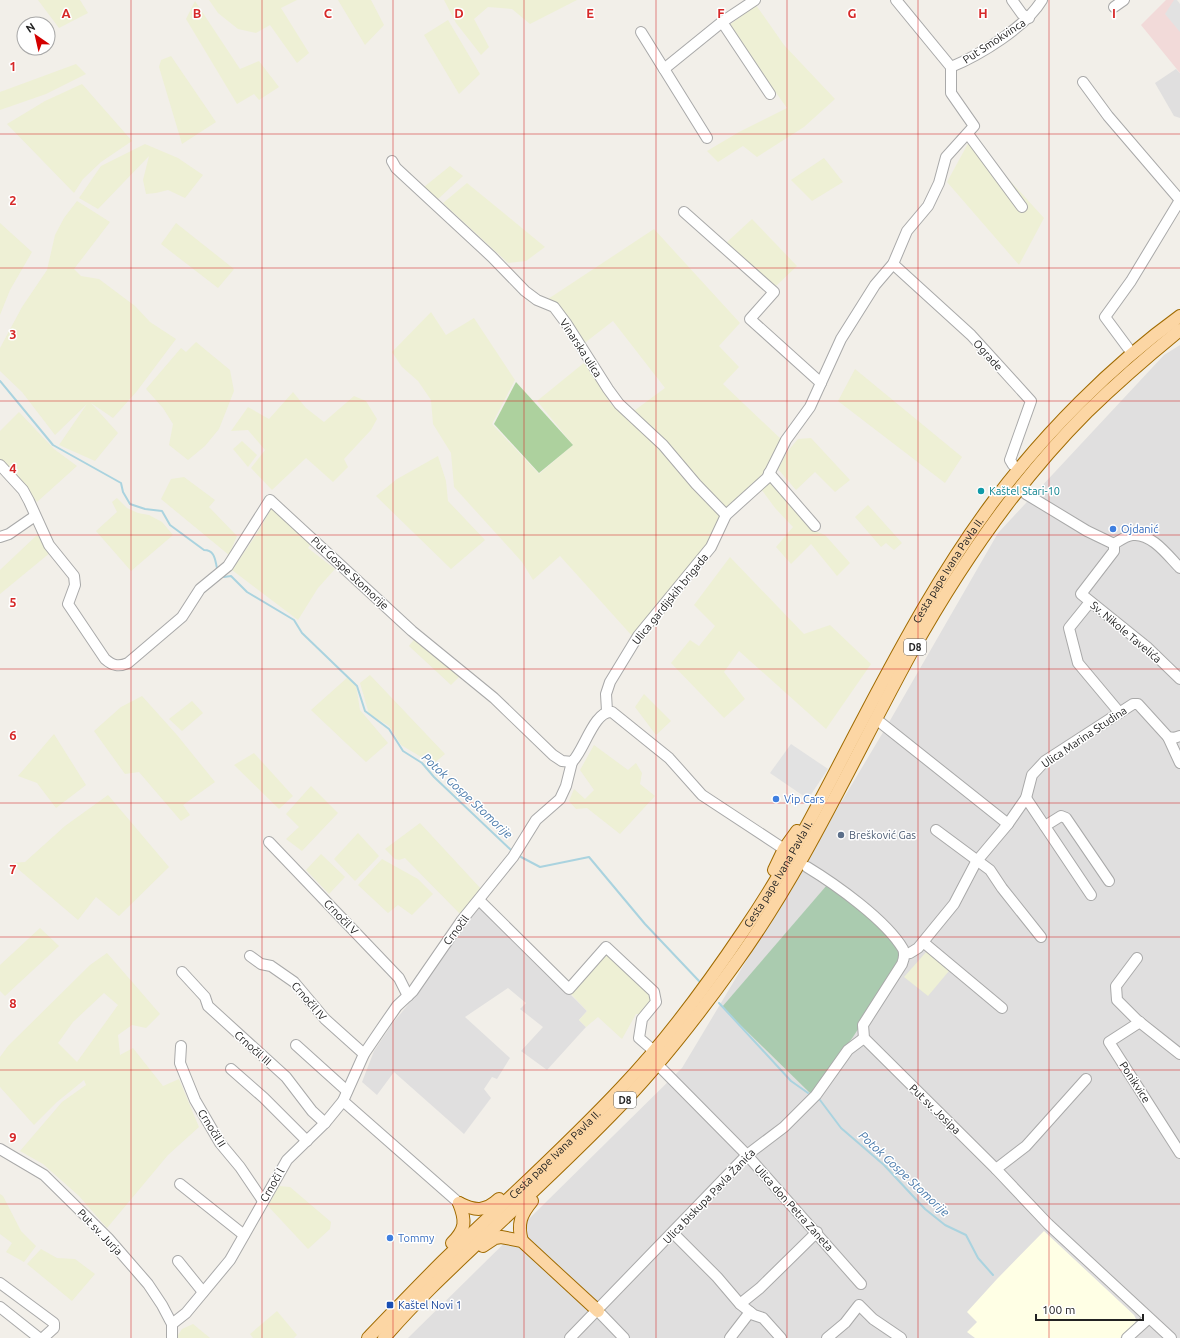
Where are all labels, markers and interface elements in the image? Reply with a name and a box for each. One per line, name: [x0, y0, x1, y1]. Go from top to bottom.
text: A: [61, 6, 71, 20]
text: B: [193, 6, 202, 20]
text: C: [324, 6, 333, 20]
text: D: [454, 6, 464, 20]
text: E: [586, 6, 594, 20]
text: F: [717, 6, 725, 20]
text: G: [848, 6, 857, 20]
text: H: [978, 6, 988, 20]
text: I: [1112, 6, 1116, 20]
north arrow: [16, 16, 56, 56]
street label: Put Smokvinca: [961, 16, 1027, 66]
text: N: [24, 20, 37, 35]
text: 1: [9, 59, 17, 73]
text: 2: [9, 193, 17, 207]
street label: Vinarska ulica: [558, 317, 604, 379]
text: 3: [9, 327, 17, 341]
street label: Ograde: [971, 337, 1005, 373]
text: 4: [9, 461, 17, 475]
place label: Kaštel Stari-10: [989, 485, 1060, 497]
marker: Kaštel Stari-10: [976, 486, 986, 496]
street label: Cesta pape Ivana Pavla II.: [910, 515, 986, 625]
place label: Ojdanić: [1121, 523, 1158, 535]
marker: Ojdanić: [1108, 524, 1118, 534]
street label: Put Gospe Stomorije: [309, 534, 391, 612]
street label: Ulica gardijskih brigada: [630, 551, 710, 647]
text: 5: [9, 595, 17, 609]
street label: Sv. Nikole Tavelića: [1088, 599, 1164, 665]
road number: D8: [904, 639, 926, 655]
street label: Ulica Marina Studina: [1039, 704, 1129, 770]
text: 6: [9, 728, 17, 742]
water label: Potok Gospe Stomorije: [420, 750, 515, 841]
place label: Vip Cars: [784, 793, 825, 805]
marker: Vip Cars: [771, 794, 781, 804]
street label: Cesta pape Ivana Pavla II.: [742, 818, 815, 930]
place label: Brešković Gas: [849, 829, 916, 841]
marker: Brešković Gas: [836, 830, 846, 840]
text: 7: [9, 862, 17, 876]
street label: Crnočil V: [321, 897, 361, 937]
street label: Crnočil: [441, 913, 471, 947]
street label: Crnočil IV: [289, 979, 329, 1023]
text: 8: [9, 996, 17, 1010]
street label: Crnočil III: [232, 1028, 274, 1068]
street label: Ponikvice: [1117, 1059, 1153, 1105]
street label: Put sv. Josipa: [907, 1082, 963, 1136]
road number: D8: [614, 1092, 636, 1108]
street label: Crnočil II: [196, 1107, 228, 1149]
street label: Cesta pape Ivana Pavla II.: [507, 1107, 603, 1201]
water label: Potok Gospe Stomorije: [857, 1128, 952, 1219]
text: 9: [9, 1130, 17, 1144]
street label: Ulica biskupa Pavla Žanića: [660, 1146, 757, 1246]
street label: Ulica don Petra Zaneta: [752, 1163, 836, 1253]
street label: Crnoči l: [258, 1166, 286, 1204]
street label: Put sv. Jurja: [75, 1207, 125, 1257]
place label: Tommy: [398, 1232, 435, 1244]
marker: Tommy: [385, 1233, 395, 1243]
scale bar: [1036, 1296, 1143, 1322]
place label: Kaštel Novi 1: [398, 1299, 462, 1311]
marker: Kaštel Novi 1: [385, 1300, 395, 1310]
text: 100 m: [1042, 1303, 1075, 1316]

